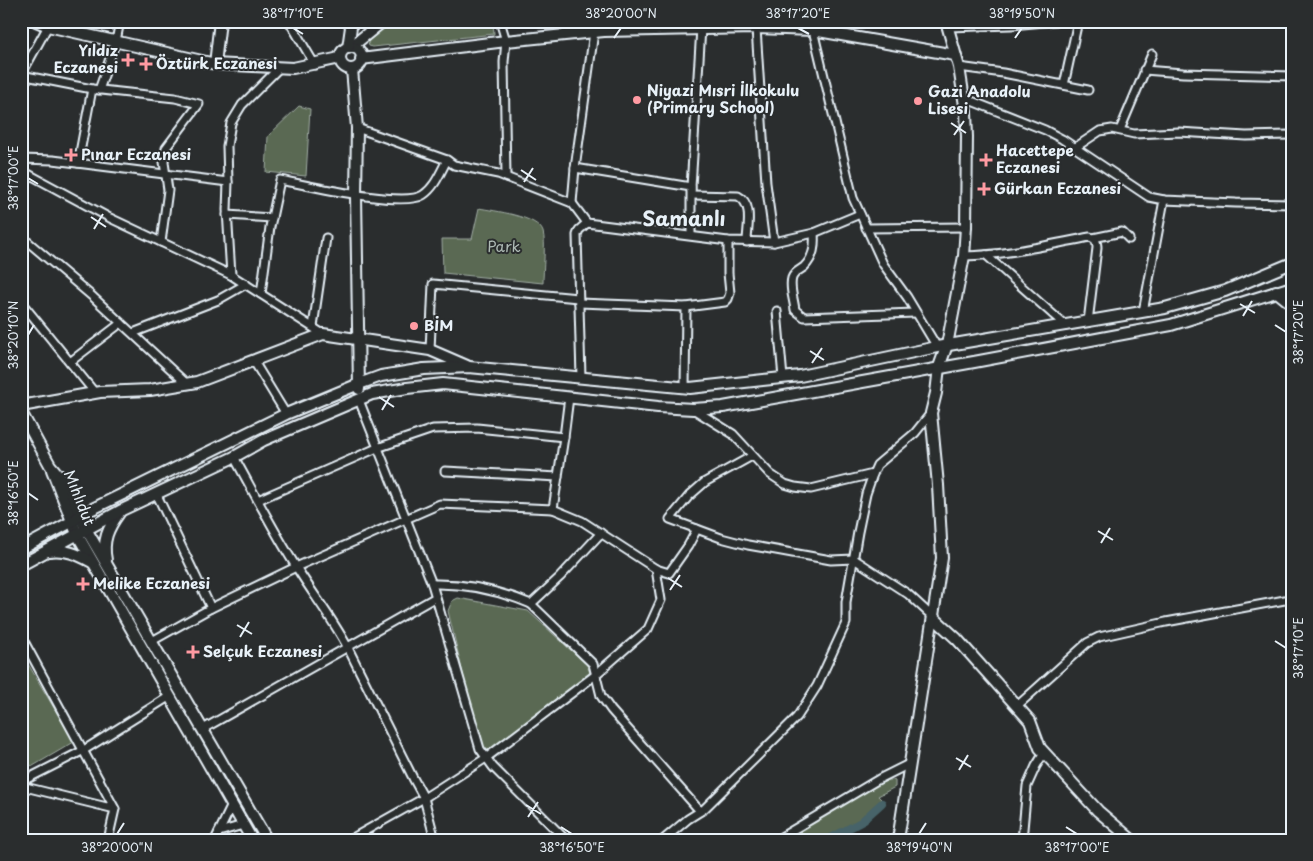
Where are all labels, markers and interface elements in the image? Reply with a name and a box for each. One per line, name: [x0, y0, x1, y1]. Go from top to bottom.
text: 38°17'10"E: [262, 4, 324, 22]
text: 38°20'00"N: [585, 4, 657, 22]
text: 38°17'20"E: [766, 4, 830, 22]
text: 38°19'50"N: [989, 4, 1055, 22]
place label: Yıldız Eczanesi: [54, 38, 118, 78]
place label: Öztürk Eczanesi: [156, 51, 277, 74]
marker: Yıldız Eczanesi: [122, 54, 134, 66]
marker: Öztürk Eczanesi: [140, 58, 152, 70]
place label: Niyazi Mısri İlkokulu (Primary School): [647, 78, 799, 118]
place label: Gazi Anadolu Lisesi: [928, 79, 1031, 119]
marker: Niyazi Mısri İlkokulu (Primary School): [631, 94, 643, 106]
marker: Gazi Anadolu Lisesi: [912, 95, 924, 107]
place label: Hacettepe Eczanesi: [996, 138, 1074, 178]
place label: Pınar Eczanesi: [81, 142, 192, 165]
text: 38°17'00"E: [4, 146, 22, 210]
marker: Pınar Eczanesi: [65, 149, 77, 161]
marker: Hacettepe Eczanesi: [980, 154, 992, 166]
place label: Gürkan Eczanesi: [994, 176, 1121, 199]
marker: Gürkan Eczanesi: [978, 183, 990, 195]
district label: Samanlı: [643, 203, 725, 233]
park label: Park: [487, 234, 521, 257]
text: 38°17'20"E: [1289, 300, 1307, 364]
text: 38°20'10"N: [4, 301, 22, 369]
place label: BİM: [424, 313, 453, 336]
marker: BİM: [408, 320, 420, 332]
text: 38°16'50"E: [4, 460, 22, 526]
street label: Mıhlıdut: [59, 466, 102, 529]
place label: Melike Eczanesi: [93, 571, 210, 594]
marker: Melike Eczanesi: [77, 578, 89, 590]
text: 38°17'10"E: [1289, 617, 1307, 679]
place label: Selçuk Eczanesi: [203, 639, 322, 662]
marker: Selçuk Eczanesi: [187, 646, 199, 658]
text: 38°20'00"N: [81, 838, 153, 856]
text: 38°16'50"E: [539, 838, 605, 856]
text: 38°19'40"N: [886, 838, 952, 856]
text: 38°17'00"E: [1045, 838, 1109, 856]

